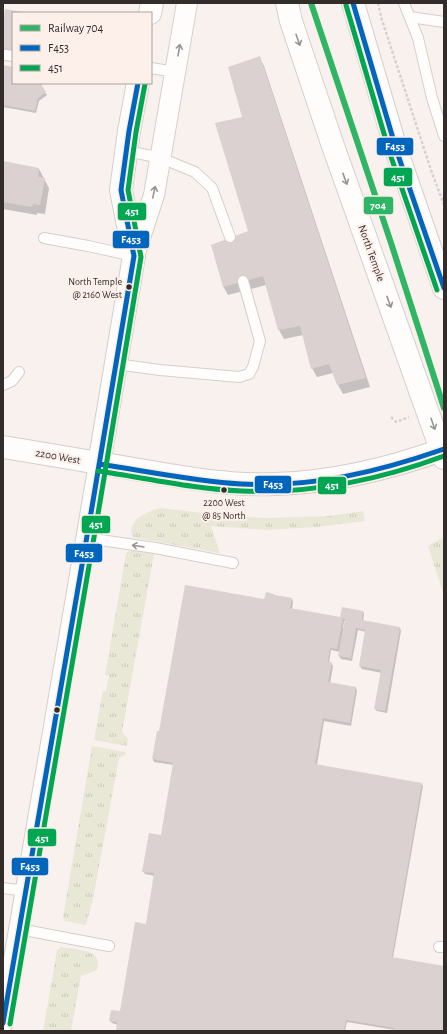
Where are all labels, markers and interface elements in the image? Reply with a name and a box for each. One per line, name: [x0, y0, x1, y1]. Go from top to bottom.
legend: [12, 12, 152, 84]
text: Railway 704: [48, 22, 104, 35]
one-way arrow: [295, 34, 302, 47]
text: F453: [48, 42, 69, 54]
one-way arrow: [175, 44, 183, 57]
text: 451: [48, 62, 63, 74]
line badge: F453: [376, 137, 414, 156]
text: F453: [385, 141, 405, 152]
line badge: 451: [383, 167, 413, 187]
text: 451: [391, 172, 405, 183]
one-way arrow: [342, 173, 350, 185]
one-way arrow: [151, 186, 159, 199]
line badge: 704: [363, 196, 394, 215]
text: 704: [370, 200, 386, 211]
line badge: 451: [117, 202, 147, 221]
text: 451: [125, 206, 139, 217]
street label: North Temple: [356, 224, 387, 283]
line badge: F453: [112, 230, 150, 249]
text: F453: [121, 234, 141, 245]
place label: North Temple @ 2160 West: [68, 277, 123, 300]
marker: North Temple @ 2160 West: [124, 282, 134, 292]
one-way arrow: [386, 295, 393, 308]
one-way arrow: [429, 418, 437, 430]
street label: 2200 West: [35, 447, 82, 466]
line badge: F453: [254, 475, 292, 494]
line badge: 451: [317, 476, 347, 495]
text: F453: [263, 479, 283, 490]
text: 451: [325, 480, 339, 491]
marker: 2200 West @ 85 North: [219, 485, 229, 495]
place label: 2200 West @ 85 North: [202, 498, 246, 521]
line badge: 451: [81, 515, 111, 534]
text: 451: [89, 519, 103, 530]
one-way arrow: [132, 542, 145, 550]
line badge: F453: [65, 543, 103, 563]
text: F453: [74, 548, 94, 559]
unlabelled marker: [52, 705, 62, 715]
line badge: 451: [27, 828, 57, 847]
text: 451: [35, 833, 49, 844]
line badge: F453: [11, 857, 49, 876]
text: F453: [20, 861, 40, 872]

